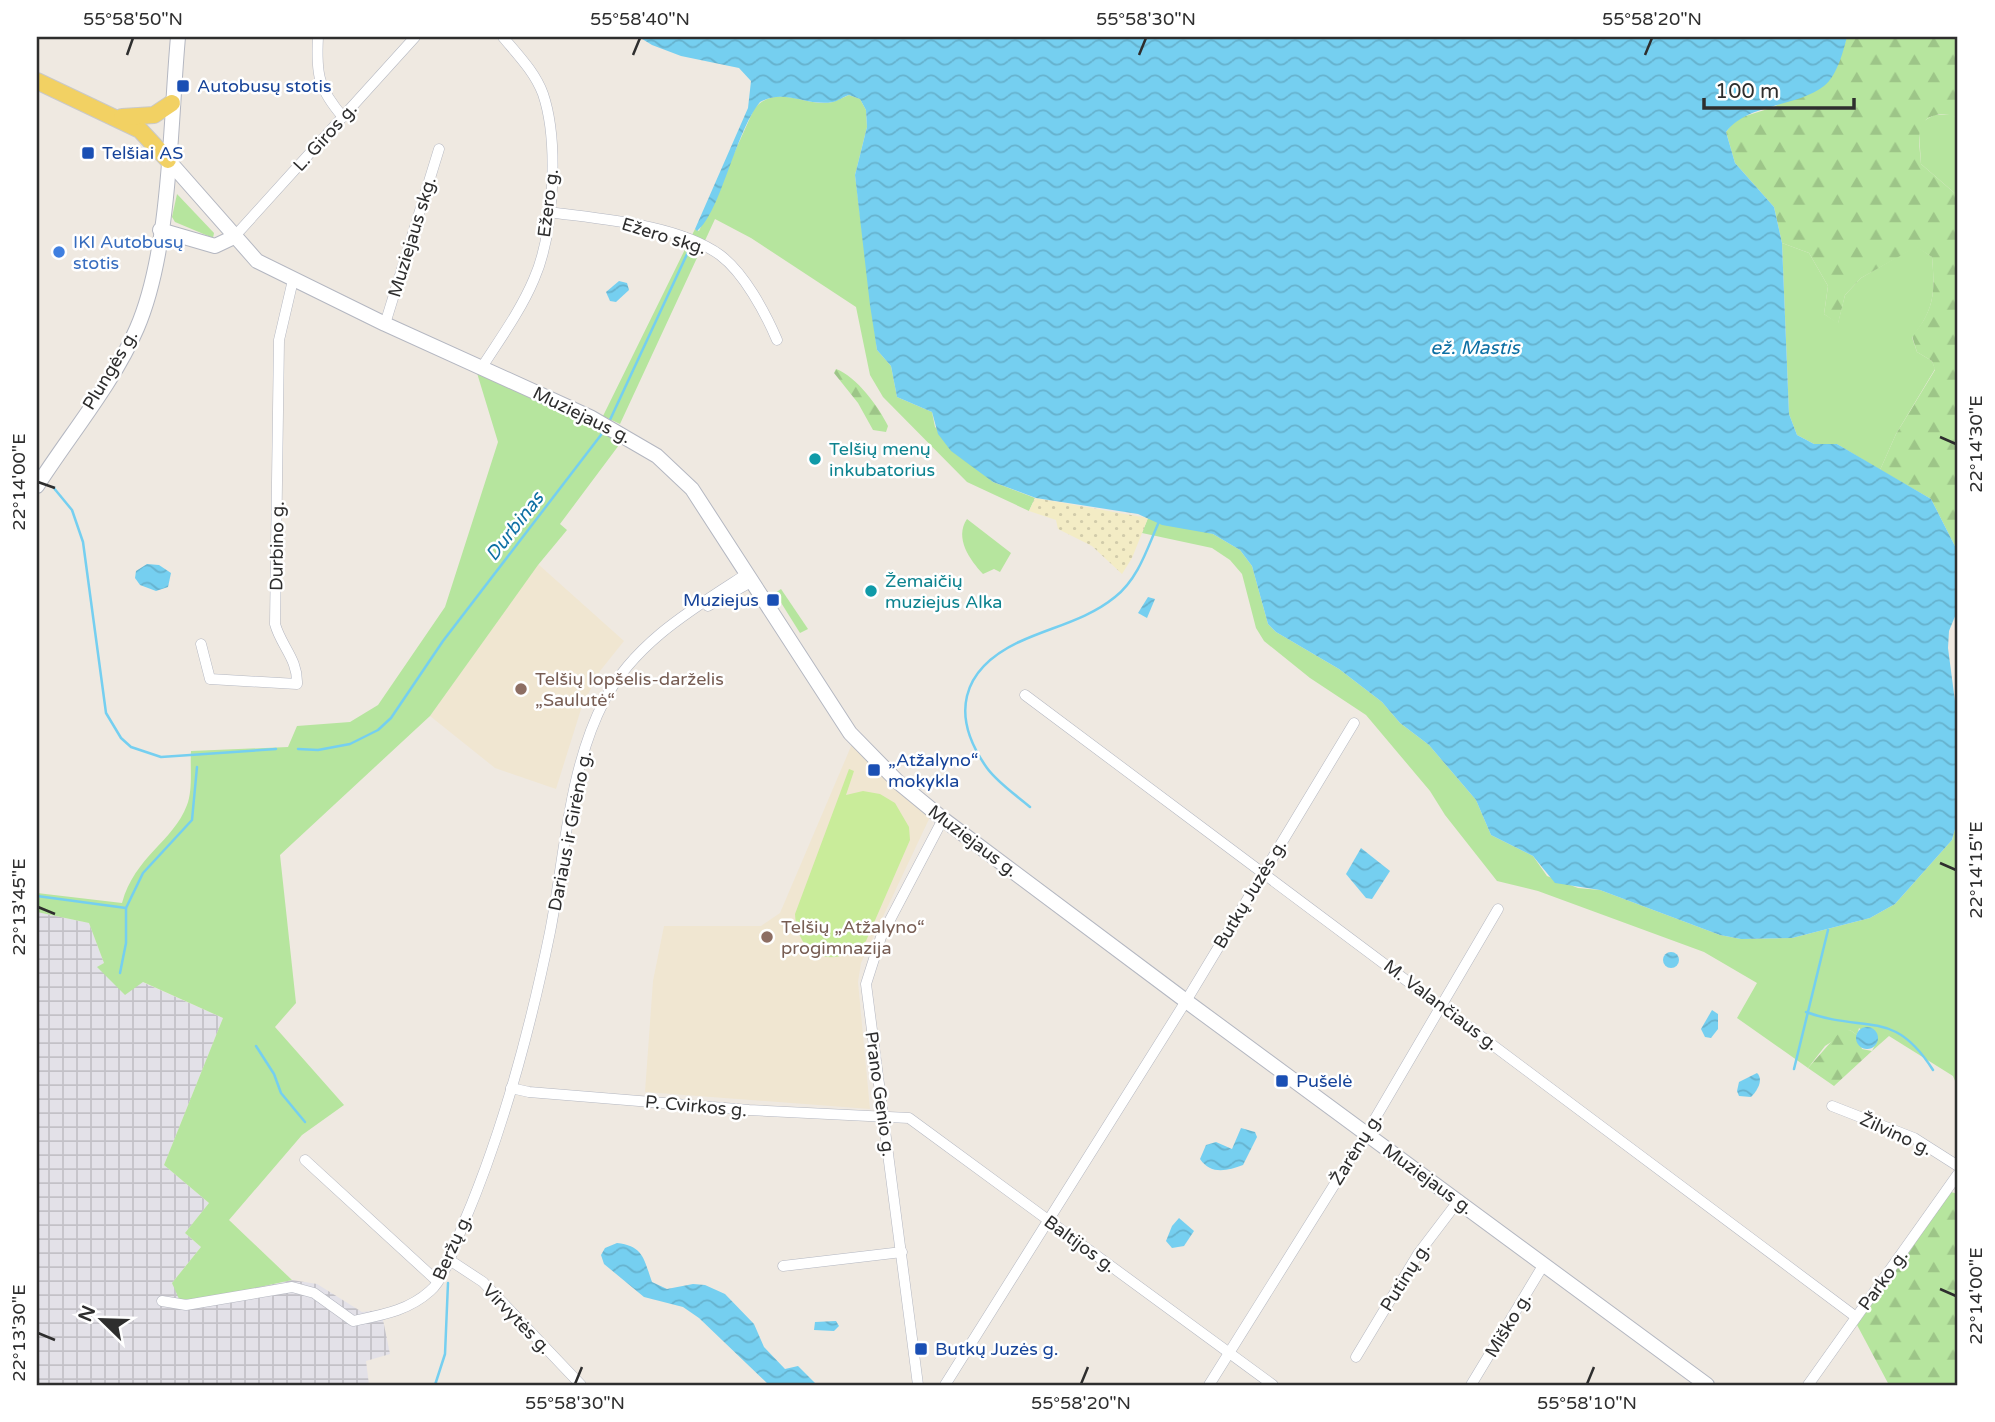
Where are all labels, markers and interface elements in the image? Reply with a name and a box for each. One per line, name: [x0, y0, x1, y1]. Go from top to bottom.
text: 55°58'50"N: [83, 8, 183, 30]
text: 55°58'40"N: [590, 8, 690, 30]
text: 55°58'30"N: [1096, 8, 1196, 30]
text: 55°58'20"N: [1602, 8, 1702, 30]
scale bar: [1704, 66, 1855, 110]
place label: Autobusų stotis: [197, 75, 332, 97]
marker: Autobusų stotis: [175, 78, 191, 94]
text: 100 m: [1715, 79, 1779, 104]
street label: L. Giros g.: [288, 98, 362, 176]
place label: Telšiai AS: [102, 142, 183, 164]
marker: Telšiai AS: [80, 145, 96, 161]
street label: Ežero g.: [533, 167, 563, 239]
street label: Muziejaus skg.: [383, 174, 441, 300]
street label: Ežero skg.: [619, 213, 709, 259]
place label: IKI Autobusų stotis: [73, 231, 184, 274]
marker: IKI Autobusų stotis: [51, 244, 67, 260]
street label: Plungės g.: [78, 326, 142, 414]
water label: ež. Mastis: [1430, 337, 1522, 359]
street label: Muziejaus g.: [529, 382, 635, 448]
text: 22°14'30"E: [1965, 395, 1987, 493]
text: 22°14'00"E: [8, 433, 30, 531]
place label: Telšių menų inkubatorius: [829, 438, 935, 481]
marker: Telšių menų inkubatorius: [807, 451, 823, 467]
water label: Durbinas: [481, 486, 550, 565]
street label: Durbino g.: [265, 501, 289, 591]
place label: Žemaičių muziejus Alka: [885, 570, 1002, 613]
marker: Žemaičių muziejus Alka: [863, 583, 879, 599]
place label: Muziejus: [683, 589, 759, 611]
marker: Muziejus: [765, 592, 781, 608]
place label: Telšių lopšelis-darželis „Saulutė“: [535, 668, 724, 711]
marker: Telšių lopšelis-darželis „Saulutė“: [513, 681, 529, 697]
street label: Dariaus ir Girėno g.: [544, 749, 596, 913]
place label: „Atžalyno“ mokykla: [888, 749, 979, 792]
marker: „Atžalyno“ mokykla: [866, 762, 882, 778]
street label: Muziejaus g.: [924, 800, 1022, 882]
text: 22°14'15"E: [1965, 821, 1987, 919]
street label: Butkų Juzės g.: [1209, 835, 1291, 953]
text: 22°13'45"E: [8, 858, 30, 956]
place label: Telšių „Atžalyno“ progimnazija: [781, 916, 925, 959]
marker: Telšių „Atžalyno“ progimnazija: [759, 929, 775, 945]
street label: M. Valančiaus g.: [1379, 955, 1503, 1055]
street label: Prano Genio g.: [860, 1030, 900, 1158]
place label: Pušelė: [1296, 1070, 1352, 1092]
marker: Pušelė: [1274, 1073, 1290, 1089]
street label: P. Cvirkos g.: [644, 1091, 748, 1121]
street label: Žilvino g.: [1856, 1108, 1936, 1160]
street label: Žarėnų g.: [1325, 1109, 1387, 1189]
street label: Muziejaus g.: [1378, 1139, 1478, 1219]
street label: Beržų g.: [428, 1210, 476, 1284]
street label: Baltijos g.: [1040, 1211, 1120, 1277]
street label: Putinų g.: [1375, 1239, 1435, 1315]
street label: Parko g.: [1854, 1245, 1912, 1315]
text: 22°14'00"E: [1965, 1247, 1987, 1345]
street label: Virvytės g.: [478, 1279, 556, 1359]
text: 22°13'30"E: [8, 1284, 30, 1382]
north arrow: [66, 1286, 136, 1356]
street label: Miško g.: [1480, 1289, 1536, 1361]
text: N: [74, 1302, 100, 1325]
place label: Butkų Juzės g.: [935, 1338, 1059, 1360]
marker: Butkų Juzės g.: [913, 1341, 929, 1357]
text: 55°58'30"N: [525, 1392, 625, 1414]
text: 55°58'20"N: [1031, 1392, 1131, 1414]
text: 55°58'10"N: [1537, 1392, 1637, 1414]

